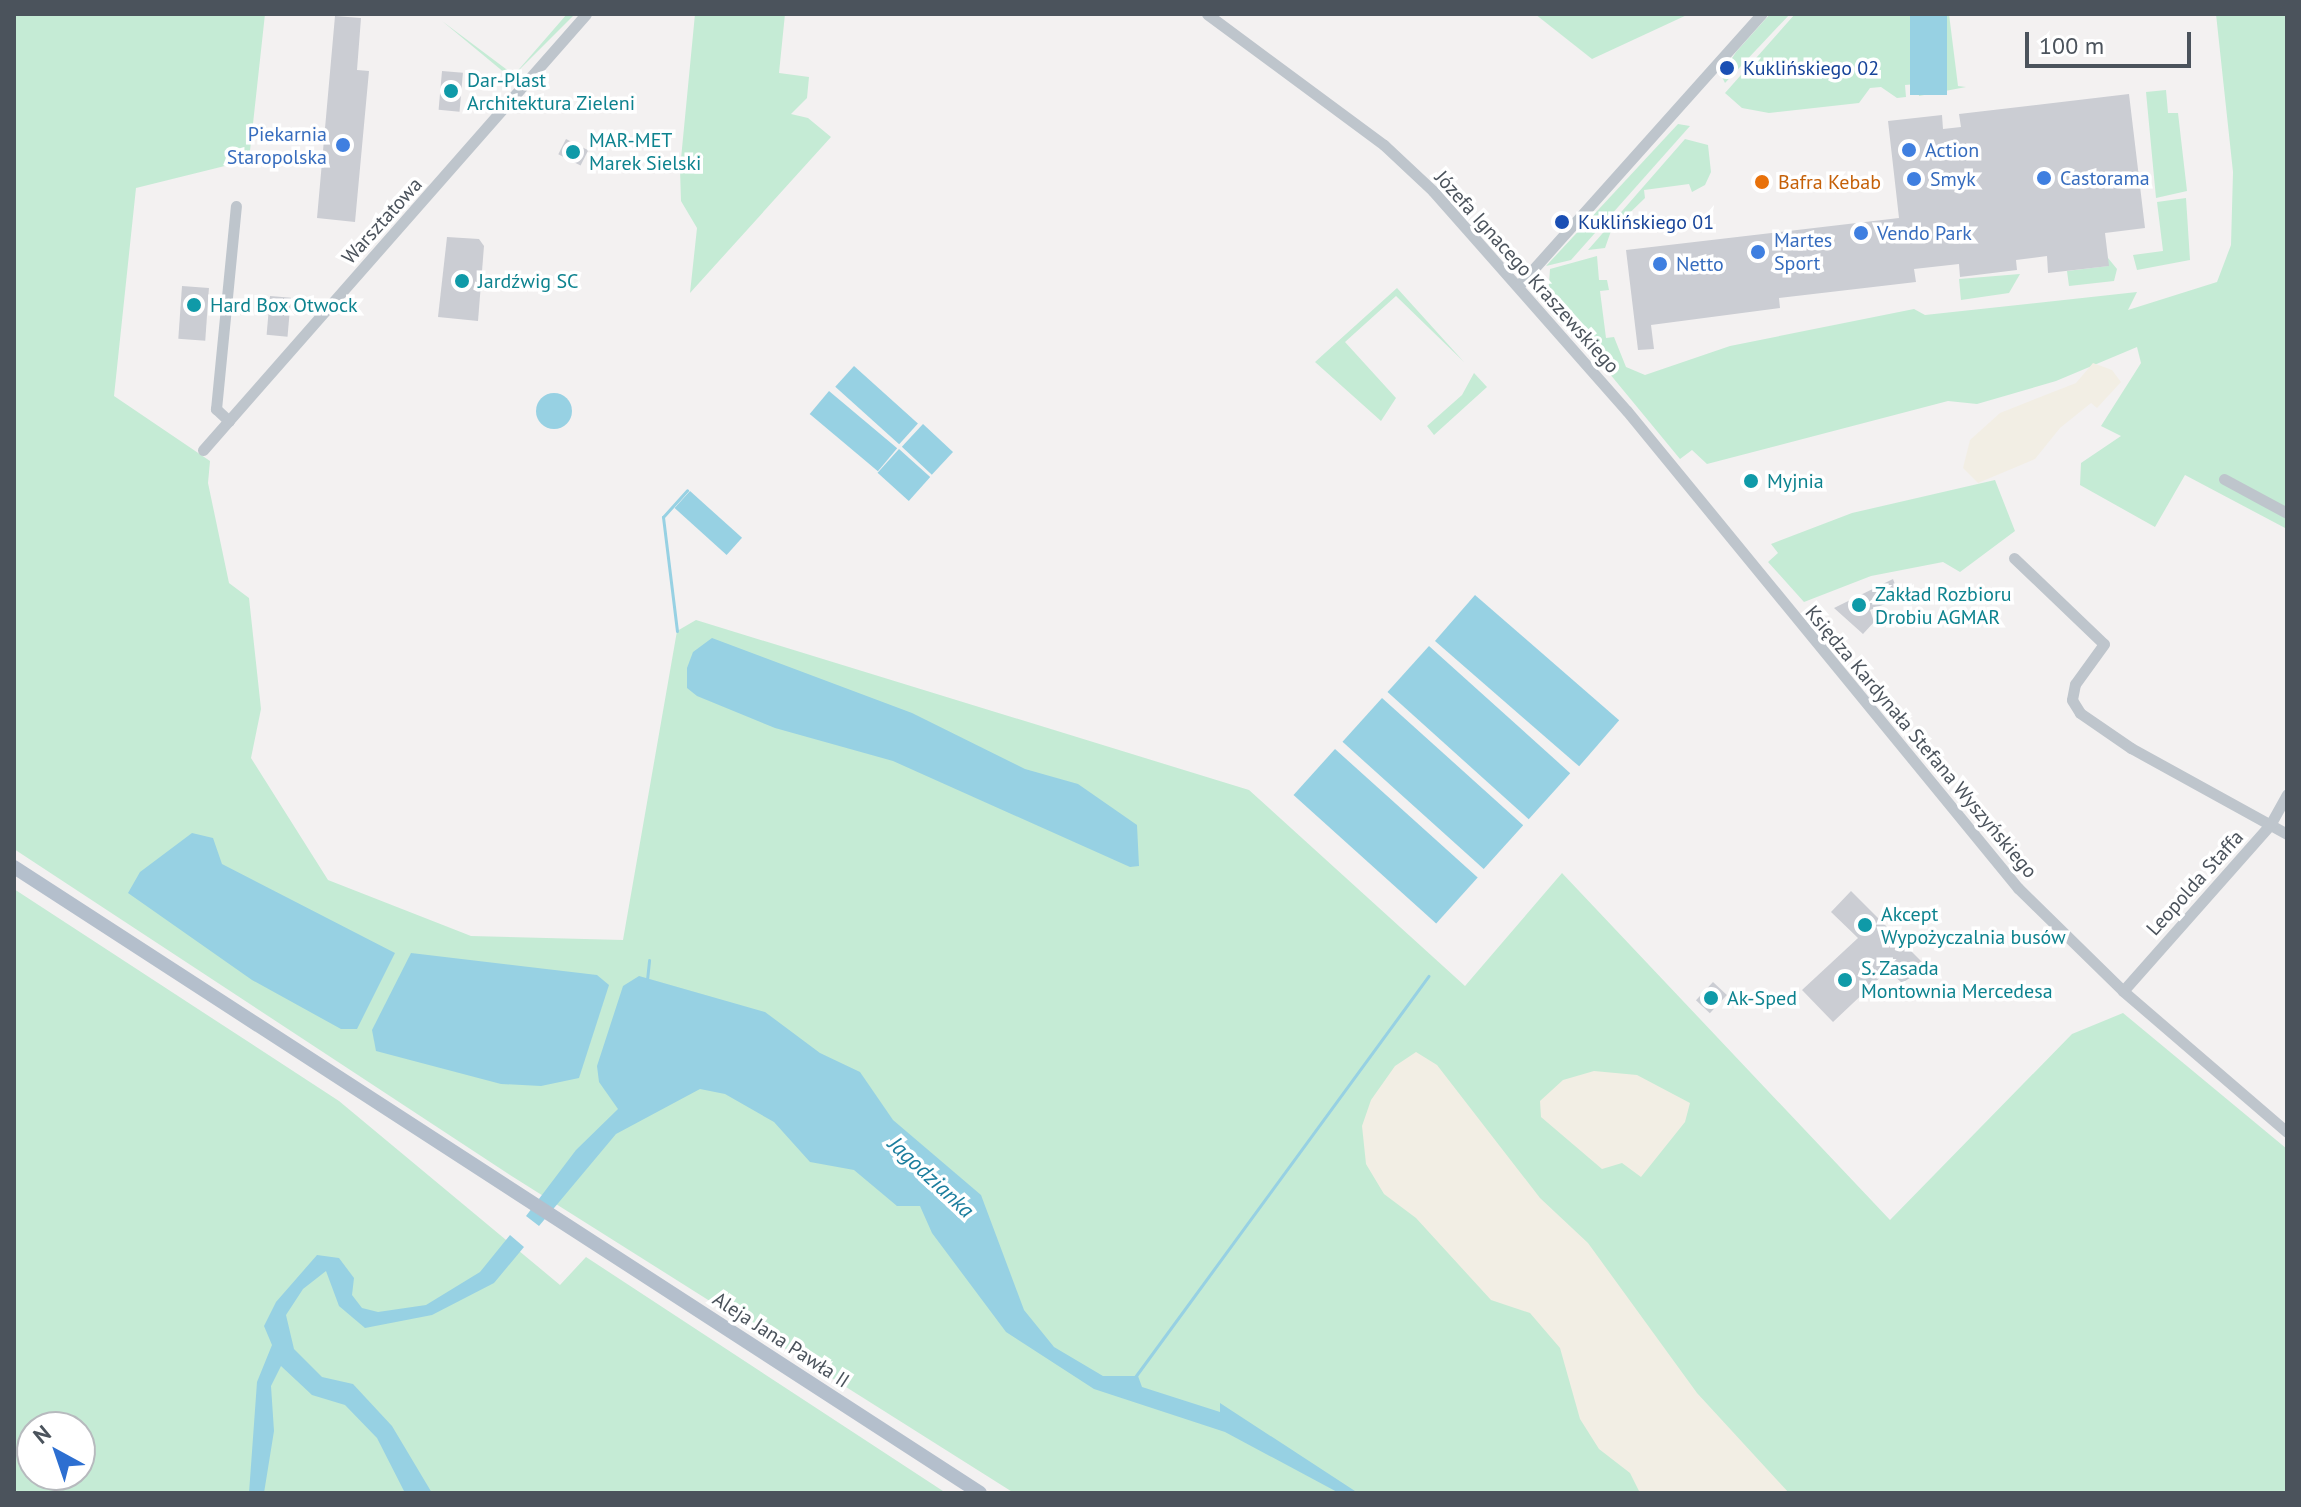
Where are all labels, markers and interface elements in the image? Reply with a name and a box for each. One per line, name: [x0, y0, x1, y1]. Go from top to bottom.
scale bar: [2029, 16, 2195, 66]
text: 100 m: [2039, 30, 2104, 61]
place label: Kuklińskiego 02: [1743, 56, 1879, 80]
marker: Kuklińskiego 02: [1718, 59, 1736, 77]
place label: Dar-Plast Architektura Zieleni: [467, 68, 635, 115]
marker: Dar-Plast Architektura Zieleni: [442, 82, 460, 100]
place label: Piekarnia Staropolska: [227, 122, 327, 169]
place label: MAR-MET Marek Sielski: [589, 128, 702, 175]
marker: Piekarnia Staropolska: [334, 136, 352, 154]
place label: Action: [1925, 138, 1979, 162]
marker: Action: [1900, 141, 1918, 159]
marker: MAR-MET Marek Sielski: [564, 143, 582, 161]
street label: Józefa Ignacego Kraszewskiego: [1430, 166, 1624, 378]
place label: Castorama: [2060, 166, 2150, 190]
place label: Smyk: [1930, 167, 1976, 191]
marker: Castorama: [2035, 169, 2053, 187]
place label: Bafra Kebab: [1778, 170, 1881, 194]
marker: Smyk: [1905, 170, 1923, 188]
street label: Warsztatowa: [337, 173, 427, 269]
marker: Bafra Kebab: [1753, 173, 1771, 191]
place label: Kuklińskiego 01: [1578, 210, 1714, 234]
marker: Kuklińskiego 01: [1553, 213, 1571, 231]
place label: Vendo Park: [1877, 221, 1972, 245]
marker: Vendo Park: [1852, 224, 1870, 242]
place label: Martes Sport: [1774, 228, 1832, 275]
marker: Martes Sport: [1749, 243, 1767, 261]
place label: Netto: [1676, 252, 1724, 276]
marker: Netto: [1651, 255, 1669, 273]
place label: Jardźwig SC: [478, 269, 578, 293]
marker: Jardźwig SC: [453, 272, 471, 290]
place label: Hard Box Otwock: [210, 293, 358, 317]
marker: Hard Box Otwock: [185, 296, 203, 314]
place label: Myjnia: [1767, 469, 1824, 493]
marker: Myjnia: [1742, 472, 1760, 490]
place label: Zakład Rozbioru Drobiu AGMAR: [1875, 582, 2012, 629]
marker: Zakład Rozbioru Drobiu AGMAR: [1850, 596, 1868, 614]
street label: Księdza Kardynała Stefana Wyszyńskiego: [1800, 601, 2042, 883]
street label: Leopolda Staffa: [2142, 825, 2248, 941]
place label: Akcept Wypożyczalnia busów: [1881, 902, 2066, 949]
marker: Akcept Wypożyczalnia busów: [1856, 916, 1874, 934]
place label: S. Zasada Montownia Mercedesa: [1861, 956, 2053, 1003]
marker: S. Zasada Montownia Mercedesa: [1836, 971, 1854, 989]
place label: Ak-Sped: [1727, 986, 1797, 1010]
marker: Ak-Sped: [1702, 989, 1720, 1007]
water label: Jagodzianka: [883, 1131, 979, 1223]
street label: Aleja Jana Pawła II: [708, 1287, 854, 1393]
north arrow: [16, 1411, 96, 1491]
text: N: [27, 1419, 56, 1450]

